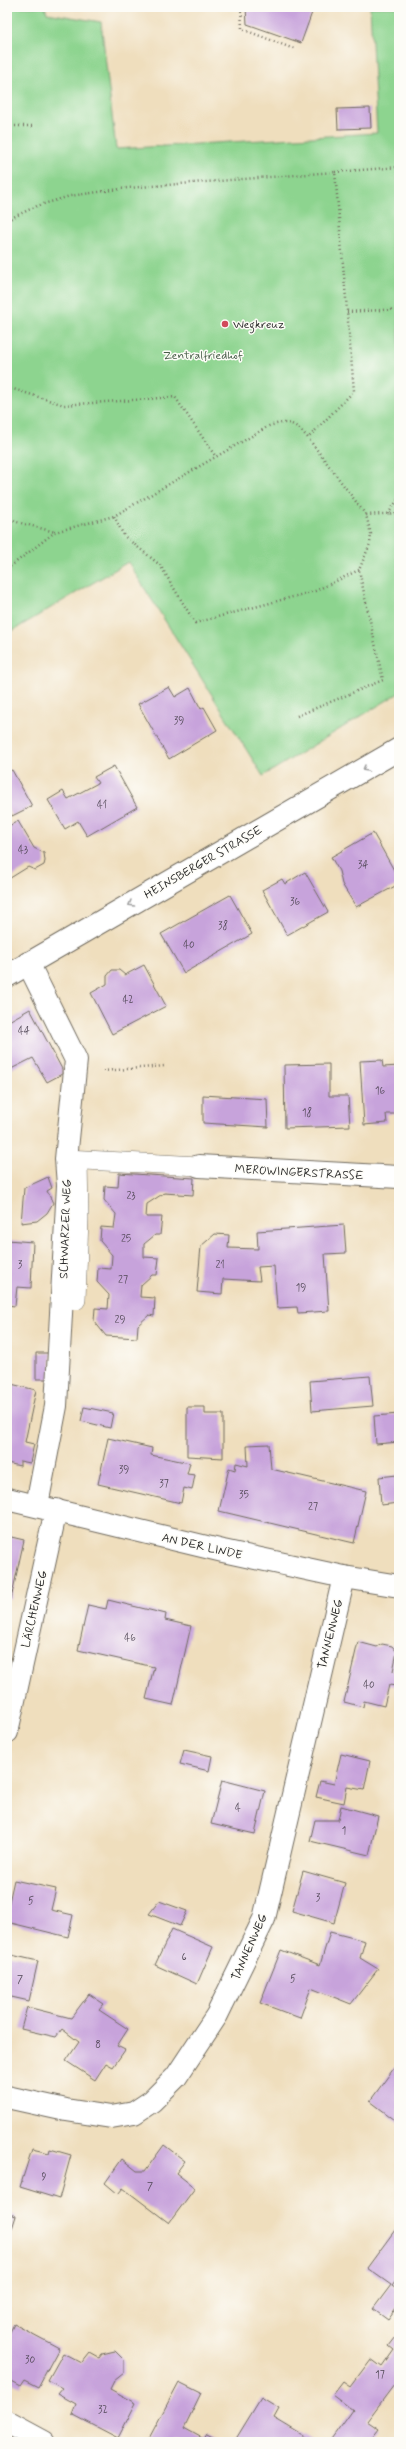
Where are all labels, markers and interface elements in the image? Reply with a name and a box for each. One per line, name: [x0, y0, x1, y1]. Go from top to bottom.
place label: Wegkreuz: [233, 317, 285, 334]
marker: Wegkreuz: [220, 319, 230, 329]
park label: Zentralfriedhof: [163, 348, 243, 364]
house number: 39: [174, 715, 184, 728]
one-way arrow: [362, 764, 369, 771]
house number: 41: [97, 799, 107, 812]
street label: HEINSBERGER STRASSE: [142, 822, 266, 903]
house number: 43: [18, 844, 28, 857]
house number: 34: [358, 859, 368, 872]
house number: 36: [290, 896, 300, 909]
one-way arrow: [128, 899, 136, 906]
house number: 38: [218, 919, 228, 933]
house number: 40: [183, 939, 195, 952]
house number: 42: [122, 994, 134, 1007]
house number: 44: [18, 1025, 30, 1038]
house number: 16: [375, 1085, 385, 1098]
house number: 18: [302, 1106, 312, 1120]
street label: MEROWINGERSTRASSE: [234, 1162, 364, 1184]
street label: SCHWARZER WEG: [56, 1179, 76, 1279]
house number: 23: [126, 1190, 136, 1203]
house number: 25: [121, 1233, 131, 1246]
house number: 3: [18, 1259, 23, 1272]
house number: 21: [215, 1259, 225, 1272]
house number: 27: [118, 1274, 128, 1287]
house number: 19: [296, 1282, 306, 1295]
house number: 29: [115, 1314, 125, 1327]
house number: 39: [119, 1464, 129, 1477]
house number: 37: [159, 1478, 169, 1491]
house number: 35: [239, 1489, 249, 1502]
house number: 27: [308, 1501, 318, 1514]
street label: AN DER LINDE: [160, 1530, 243, 1564]
street label: LÄRCHENWEG: [18, 1569, 52, 1649]
street label: TANNENWEG: [315, 1598, 347, 1671]
house number: 46: [124, 1632, 136, 1645]
house number: 40: [363, 1679, 375, 1692]
house number: 4: [235, 1802, 241, 1815]
house number: 1: [342, 1825, 346, 1838]
house number: 3: [316, 1892, 321, 1905]
house number: 5: [28, 1895, 34, 1908]
street label: TANNENWEG: [228, 1912, 272, 1983]
house number: 6: [181, 1951, 187, 1964]
house number: 5: [290, 1973, 296, 1986]
house number: 7: [17, 1974, 23, 1987]
house number: 8: [95, 2039, 101, 2052]
house number: 9: [42, 2171, 47, 2184]
house number: 7: [147, 2181, 153, 2194]
house number: 30: [25, 2354, 35, 2367]
house number: 17: [375, 2369, 385, 2382]
house number: 32: [98, 2404, 108, 2417]

